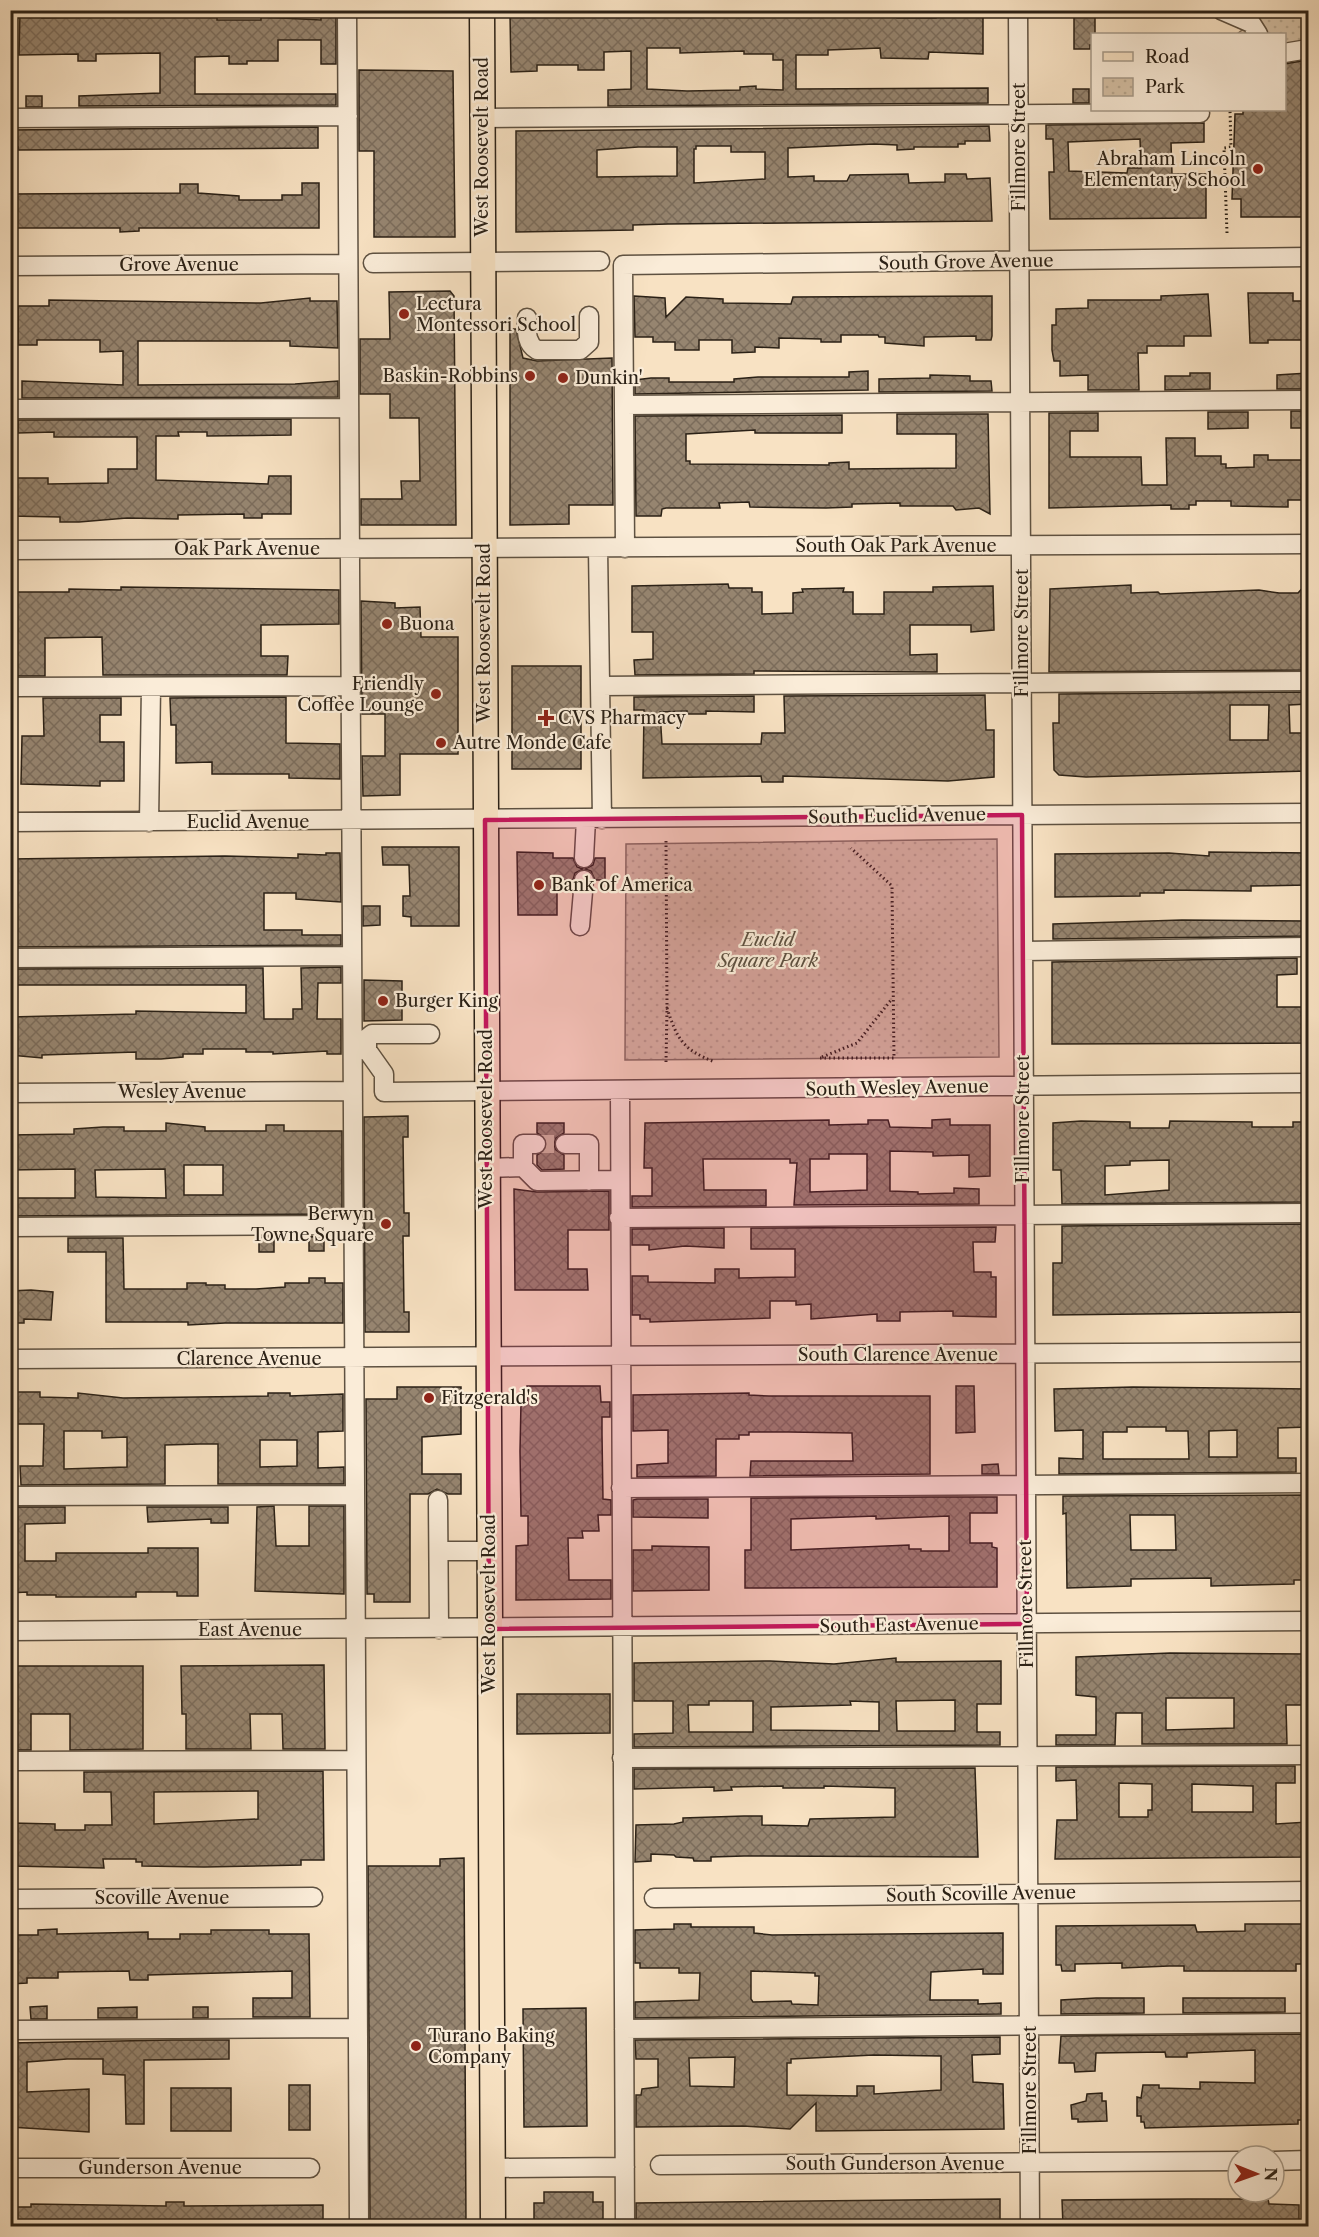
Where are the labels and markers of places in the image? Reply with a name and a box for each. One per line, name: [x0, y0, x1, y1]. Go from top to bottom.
place label: Abraham Lincoln Elementary School: [1083, 148, 1246, 191]
marker: Abraham Lincoln Elementary School: [1251, 162, 1265, 176]
place label: Lectura Montessori School: [416, 293, 576, 336]
marker: Lectura Montessori School: [397, 307, 411, 321]
place label: Baskin-Robbins: [382, 365, 518, 387]
place label: Dunkin': [575, 367, 643, 389]
marker: Baskin-Robbins: [523, 369, 537, 383]
marker: Dunkin': [556, 371, 570, 385]
place label: Buona: [399, 613, 455, 635]
marker: Buona: [380, 617, 394, 631]
place label: Friendly Coffee Lounge: [297, 673, 425, 716]
marker: Friendly Coffee Lounge: [429, 687, 443, 701]
place label: CVS Pharmacy: [558, 707, 687, 729]
marker: CVS Pharmacy: [539, 711, 553, 725]
place label: Autre Monde Cafe: [452, 732, 611, 754]
marker: Autre Monde Cafe: [434, 736, 448, 750]
place label: Bank of America: [551, 874, 693, 896]
marker: Bank of America: [532, 878, 546, 892]
place label: Burger King: [395, 990, 498, 1012]
marker: Burger King: [376, 994, 390, 1008]
place label: Berwyn Towne Square: [251, 1203, 374, 1246]
marker: Berwyn Towne Square: [379, 1217, 393, 1231]
place label: Fitzgerald's: [441, 1387, 538, 1409]
marker: Fitzgerald's: [422, 1391, 436, 1405]
place label: Turano Baking Company: [428, 2025, 555, 2068]
marker: Turano Baking Company: [409, 2039, 423, 2053]

